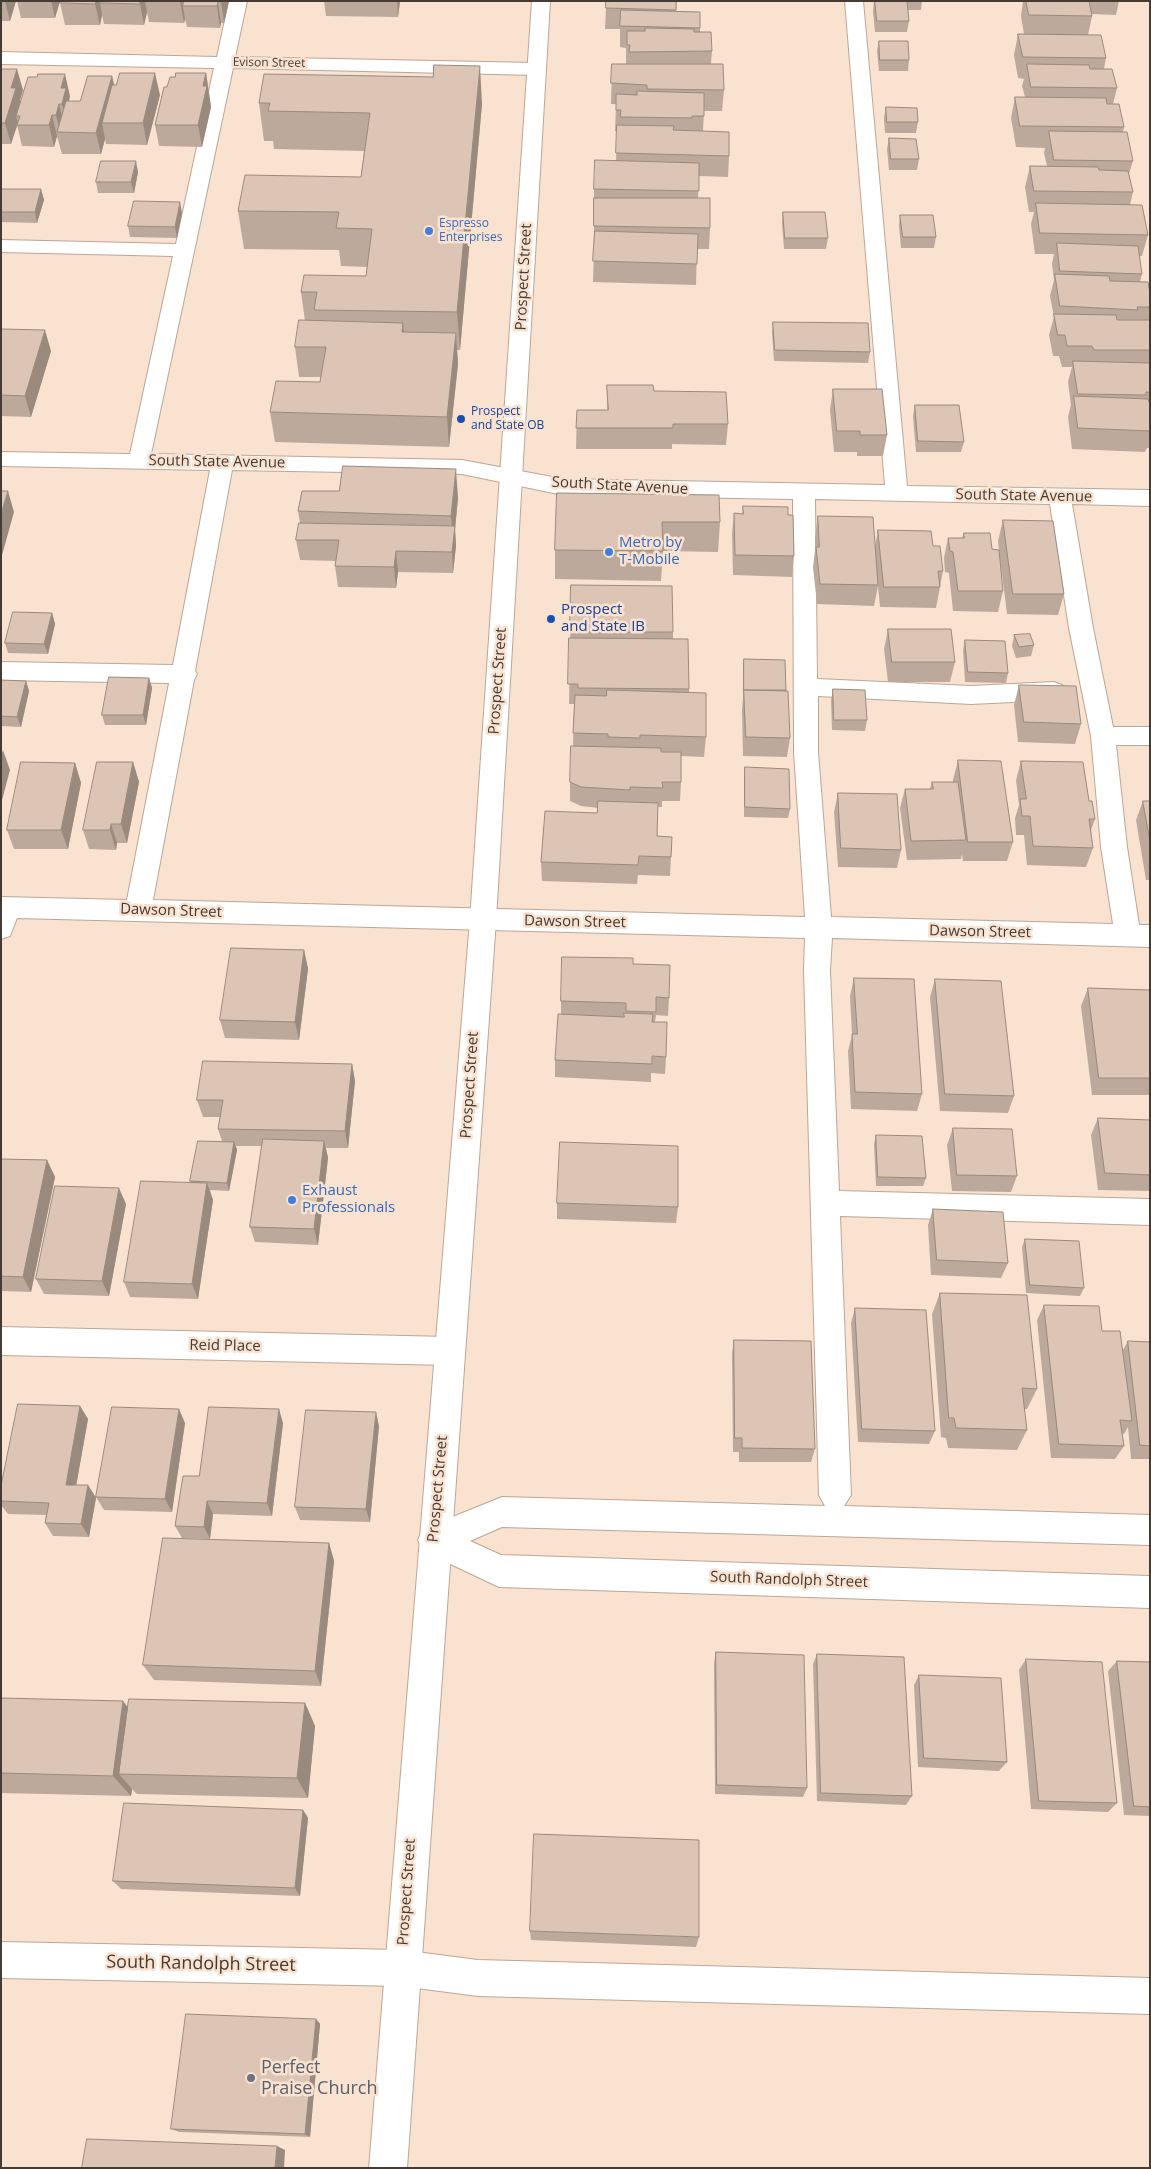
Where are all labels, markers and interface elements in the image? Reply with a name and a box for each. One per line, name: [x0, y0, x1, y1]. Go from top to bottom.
street label: Evison Street: [233, 55, 305, 71]
place label: Espresso Enterprises: [439, 217, 502, 245]
street label: Prospect Street: [512, 223, 536, 331]
marker: Espresso Enterprises: [423, 225, 435, 237]
place label: Prospect and State OB: [471, 405, 544, 433]
marker: Prospect and State OB: [455, 413, 467, 425]
street label: South State Avenue: [149, 452, 285, 472]
street label: South State Avenue: [551, 473, 689, 499]
street label: South State Avenue: [956, 486, 1092, 506]
place label: Metro by T-Mobile: [619, 534, 682, 569]
marker: Metro by T-Mobile: [603, 546, 615, 558]
place label: Prospect and State IB: [561, 601, 645, 636]
marker: Prospect and State IB: [545, 613, 557, 625]
street label: Prospect Street: [485, 627, 511, 735]
street label: Dawson Street: [120, 900, 222, 922]
street label: Dawson Street: [524, 912, 626, 932]
street label: Dawson Street: [929, 922, 1031, 942]
street label: Prospect Street: [457, 1031, 483, 1139]
place label: Exhaust Professionals: [302, 1182, 395, 1217]
marker: Exhaust Professionals: [286, 1194, 298, 1206]
street label: Reid Place: [189, 1336, 261, 1356]
street label: Prospect Street: [424, 1435, 452, 1543]
street label: South Randolph Street: [710, 1568, 868, 1592]
street label: Prospect Street: [394, 1838, 420, 1946]
street label: South Randolph Street: [106, 1952, 296, 1976]
place label: Perfect Praise Church: [261, 2057, 378, 2100]
marker: Perfect Praise Church: [245, 2072, 257, 2084]

